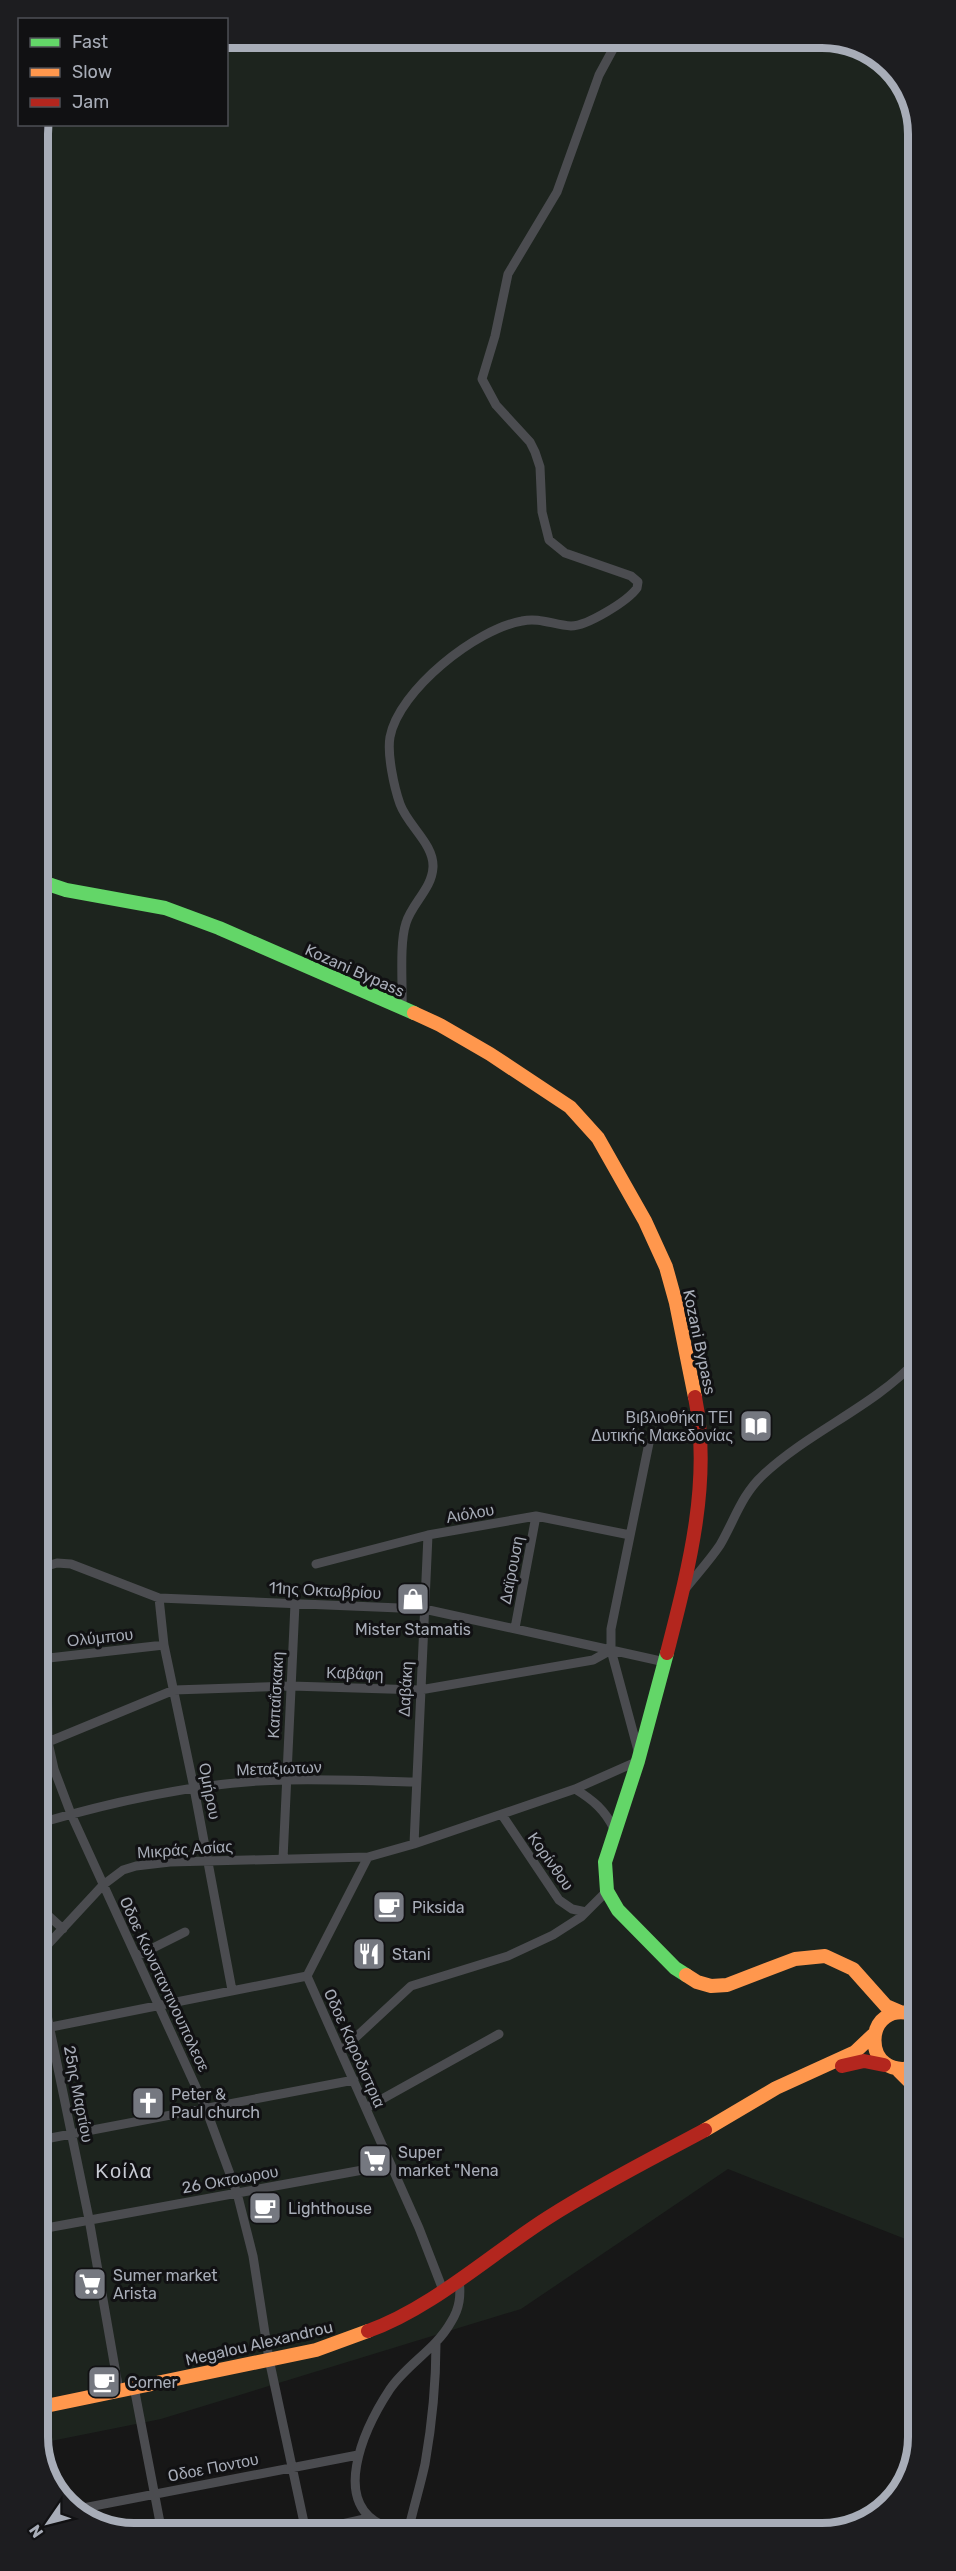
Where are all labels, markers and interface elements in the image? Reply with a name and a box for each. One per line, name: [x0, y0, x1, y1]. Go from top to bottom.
legend: [18, 18, 228, 126]
text: Fast: [72, 31, 108, 53]
text: Slow: [72, 61, 112, 83]
text: Jam: [72, 91, 109, 113]
street label: Kozani Bypass: [302, 940, 407, 1001]
street label: Kozani Bypass: [679, 1288, 720, 1396]
place label: Βιβλιοθήκη ΤΕΙ Δυτικής Μακεδονίας: [591, 1408, 733, 1445]
library icon: Βιβλιοθήκη ΤΕΙ Δυτικής Μακεδονίας: [738, 1408, 774, 1444]
street label: Αιόλου: [445, 1500, 495, 1527]
street label: Δαϊρουση: [496, 1534, 527, 1606]
street label: 11ης Οκτωβρίου: [268, 1578, 382, 1603]
shop icon: Mister Stamatis: [395, 1581, 431, 1617]
place label: Mister Stamatis: [355, 1620, 471, 1639]
street label: Ολύμπου: [66, 1625, 134, 1650]
street label: Καπαΐσκακη: [264, 1651, 287, 1739]
street label: Δαβάκη: [395, 1661, 416, 1717]
street label: Καβάφη: [326, 1663, 384, 1684]
street label: Μεταξιωτων: [236, 1758, 322, 1779]
street label: Ομήρου: [195, 1761, 224, 1821]
street label: Κορίνθου: [524, 1829, 577, 1894]
street label: Μικράς Ασίας: [137, 1837, 234, 1862]
cafe icon: Piksida: [371, 1889, 407, 1925]
street label: Oδοε Κωνσταντινουπολεσε: [116, 1894, 214, 2075]
place label: Piksida: [412, 1898, 465, 1917]
restaurant icon: Stani: [351, 1936, 387, 1972]
place label: Stani: [392, 1945, 431, 1964]
street label: Oδοε Καροδιστρια: [320, 1986, 389, 2111]
street label: 25ης Μαρτίου: [60, 2044, 97, 2144]
church icon: Peter & Paul church: [130, 2085, 166, 2121]
place label: Peter & Paul church: [171, 2085, 260, 2122]
supermarket icon: Super market "Nena: [357, 2143, 393, 2179]
place label: Super market "Nena: [398, 2143, 499, 2180]
district label: Κοίλα: [95, 2159, 153, 2183]
street label: 26 Οκτοωρου: [180, 2162, 280, 2197]
cafe icon: Lighthouse: [247, 2190, 283, 2226]
place label: Lighthouse: [288, 2199, 372, 2218]
supermarket icon: Sumer market Arista: [72, 2266, 108, 2302]
place label: Sumer market Arista: [113, 2266, 218, 2303]
street label: Megalou Alexandrou: [183, 2317, 335, 2370]
cafe icon: Corner: [86, 2364, 122, 2400]
place label: Corner: [127, 2373, 178, 2392]
street label: Oδοε Ποντου: [166, 2449, 260, 2486]
north arrow: [18, 2493, 78, 2553]
text: N: [25, 2521, 47, 2541]

